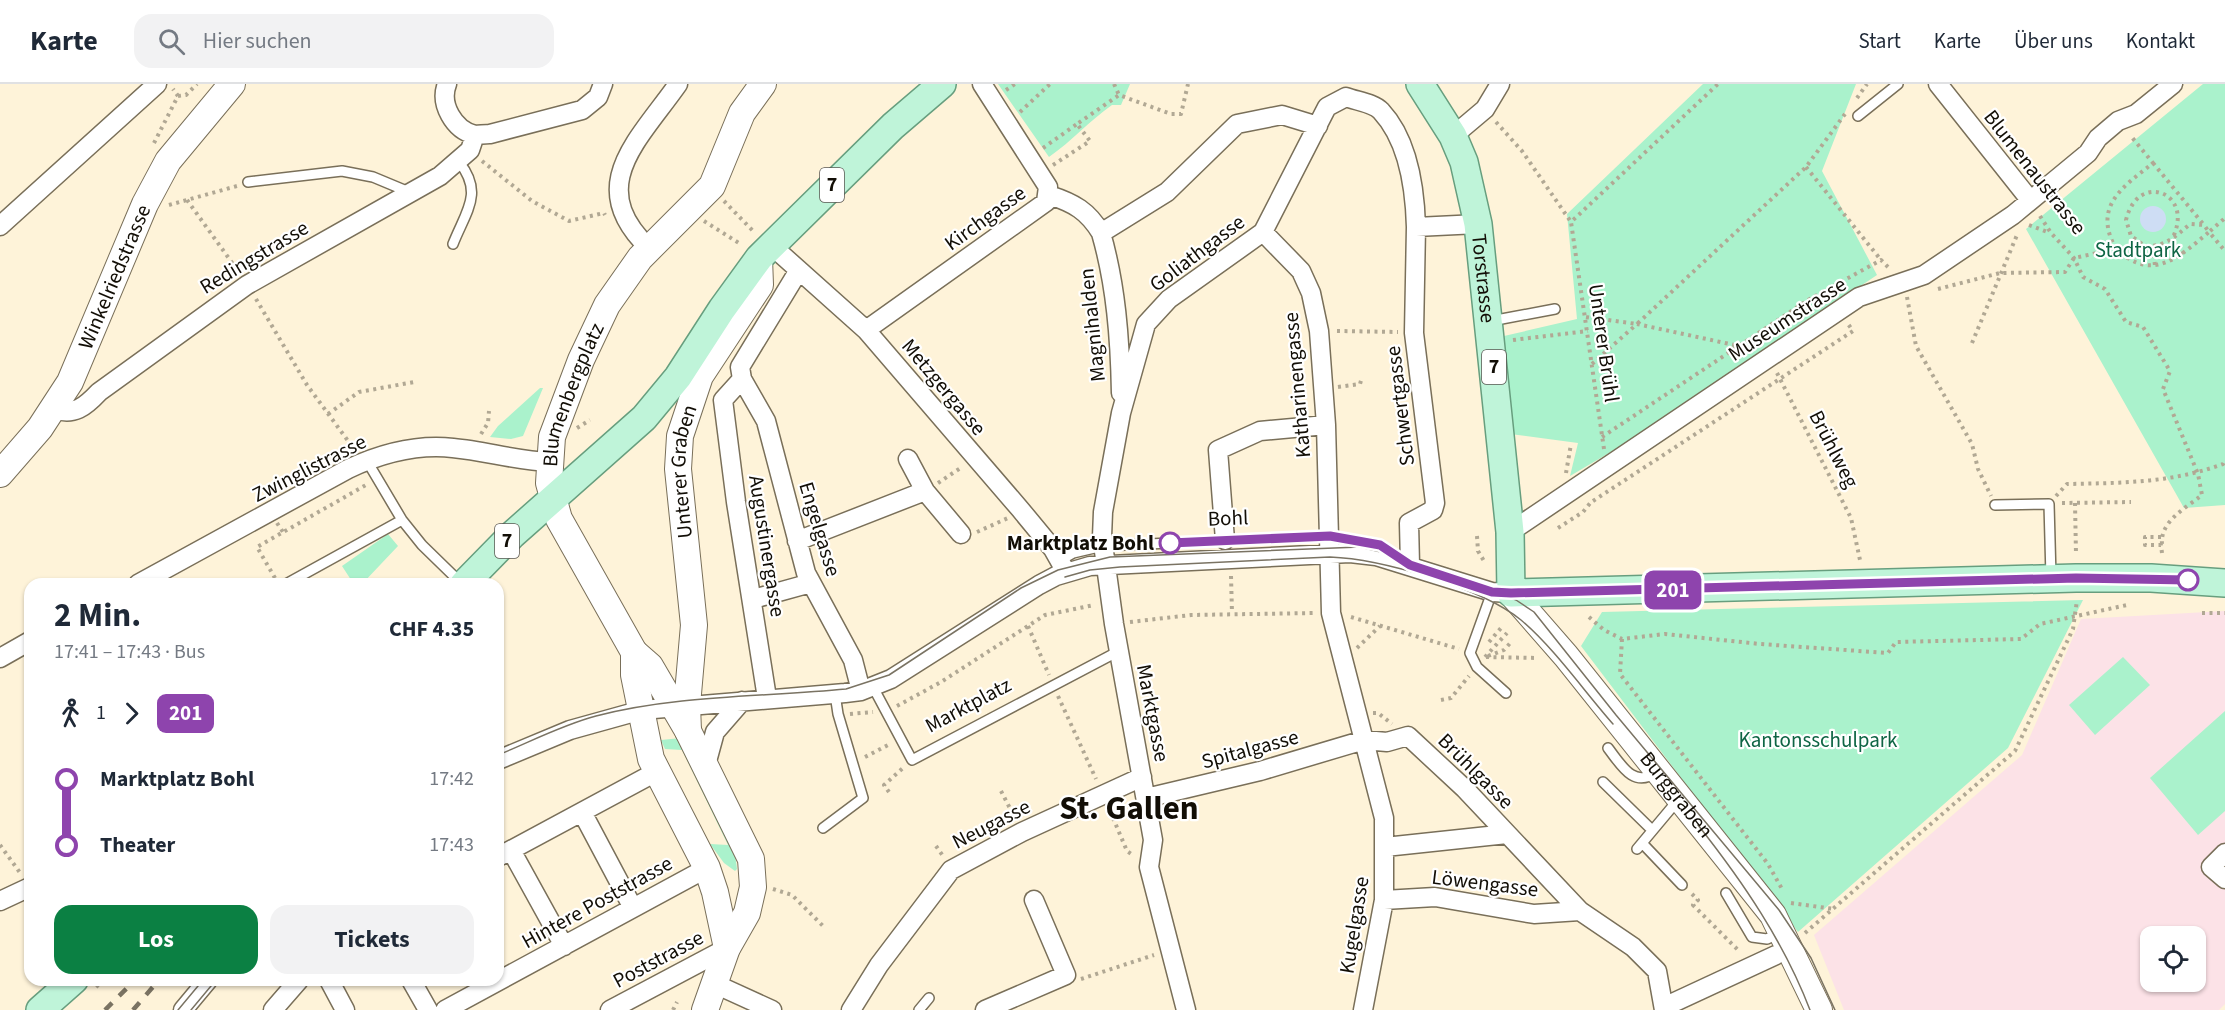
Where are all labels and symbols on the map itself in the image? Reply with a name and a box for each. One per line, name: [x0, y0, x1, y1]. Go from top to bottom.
street label: Blumenaustrasse: [1977, 103, 2093, 241]
road number: 7: [820, 168, 844, 202]
street label: Kirchgasse: [938, 178, 1032, 258]
street label: Winkelriedstrasse: [71, 200, 158, 354]
street label: Goliathgasse: [1143, 207, 1251, 299]
street label: Redingstrasse: [194, 213, 314, 301]
street label: Torstrasse: [1464, 232, 1503, 324]
park label: Stadtpark: [2095, 235, 2182, 265]
street label: Magnihalden: [1071, 267, 1113, 383]
street label: Museumstrasse: [1722, 269, 1852, 369]
street label: Unterer Brühl: [1581, 282, 1627, 404]
street label: Katharinengasse: [1276, 311, 1318, 459]
street label: Blumenbergplatz: [535, 318, 611, 468]
street label: Metzgergasse: [895, 332, 993, 442]
street label: Schwertgasse: [1378, 344, 1422, 468]
road number: 7: [1482, 350, 1506, 384]
street label: Unterer Graben: [663, 401, 704, 540]
street label: Brühlweg: [1802, 405, 1867, 493]
street label: Zwinglistrasse: [247, 426, 371, 510]
street label: Augustinergasse: [741, 473, 793, 619]
street label: Engelgasse: [791, 478, 849, 580]
street label: Bohl: [1207, 502, 1249, 534]
road number: 7: [495, 524, 519, 558]
place label: Marktplatz Bohl: [1007, 528, 1154, 558]
marker: Marktplatz Bohl: [1159, 532, 1181, 554]
unlabelled marker: [2177, 569, 2199, 591]
line badge: 201: [1638, 570, 1708, 610]
street label: Marktgasse: [1129, 662, 1177, 764]
street label: Marktplatz: [920, 670, 1016, 740]
street label: Spitalgasse: [1198, 722, 1302, 776]
park label: Kantonsschulpark: [1739, 725, 1898, 755]
street label: Brühlgasse: [1431, 726, 1521, 816]
street label: Burggraben: [1633, 745, 1721, 844]
district label: St. Gallen: [1059, 785, 1199, 832]
street label: Neugasse: [947, 792, 1035, 856]
street label: Hintere Poststrasse: [516, 848, 678, 956]
street label: Löwengasse: [1430, 862, 1540, 904]
street label: Kugelgasse: [1332, 874, 1376, 976]
street label: Poststrasse: [607, 923, 709, 995]

